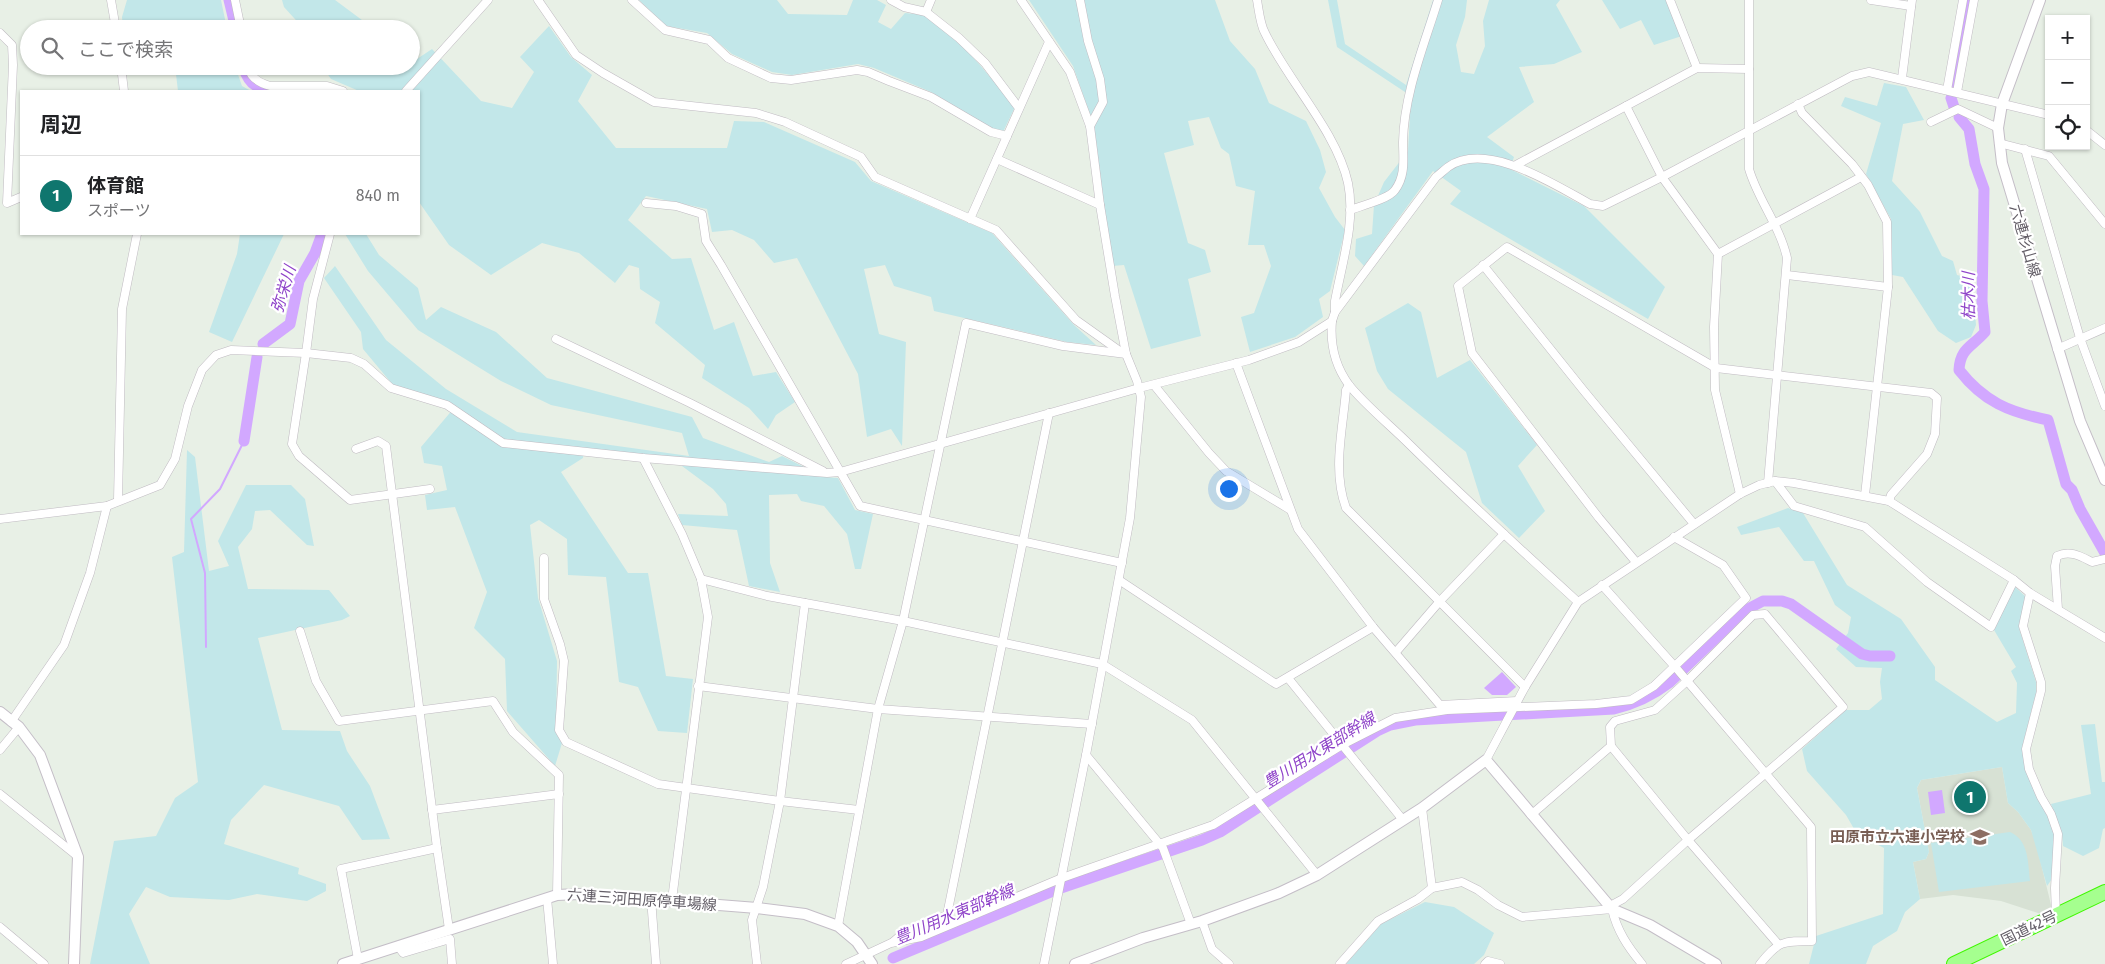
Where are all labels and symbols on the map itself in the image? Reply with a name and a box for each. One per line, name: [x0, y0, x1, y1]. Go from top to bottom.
street label: 六連杉山線: [2006, 202, 2044, 280]
water label: 弥栄川: [267, 262, 300, 315]
water label: 枯木川: [1959, 270, 1978, 320]
your location: [1216, 476, 1242, 502]
water label: 豊川用水東部幹線: [1260, 707, 1380, 792]
pin: 1: [1954, 778, 1986, 816]
school or university icon: 田原市立六連小学校: [1969, 826, 1991, 848]
place label: 田原市立六連小学校: [1830, 828, 1965, 846]
water label: 豊川用水東部幹線: [892, 880, 1019, 948]
street label: 六連三河田原停車場線: [567, 886, 717, 914]
street label: 国道42号: [1998, 907, 2060, 949]

